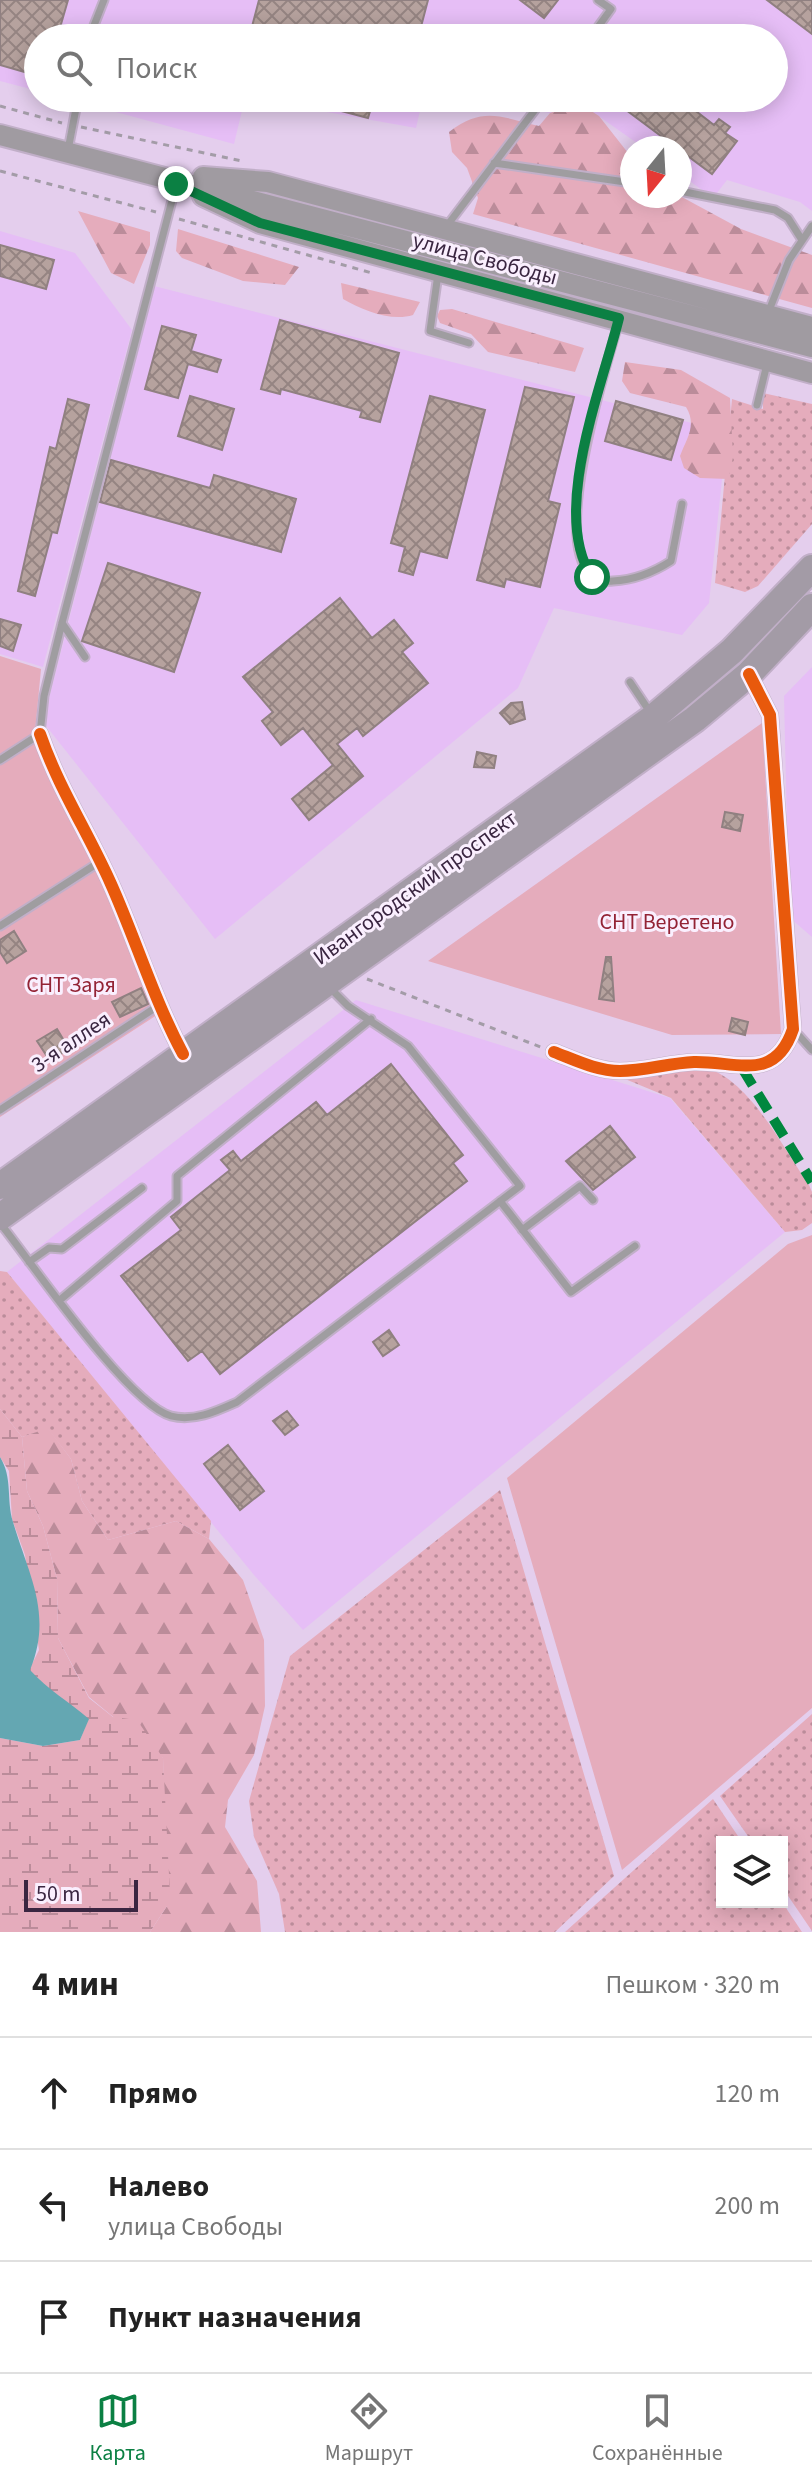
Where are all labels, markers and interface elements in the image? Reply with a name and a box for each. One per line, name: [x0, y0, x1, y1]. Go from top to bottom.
search box: [24, 24, 788, 112]
icon: search: [52, 46, 96, 90]
text: Поиск: [116, 47, 197, 90]
north arrow: [620, 136, 692, 208]
route end: [158, 166, 194, 202]
street label: улица Свободы: [409, 224, 561, 294]
route start: [574, 559, 610, 595]
street label: Ивангородский проспект: [306, 803, 524, 973]
park label: СНТ Веретено: [600, 906, 734, 938]
park label: СНТ Заря: [26, 969, 116, 1001]
street label: 3-я аллея: [25, 1004, 117, 1080]
map controls: [716, 1836, 788, 1908]
button: layers: [716, 1836, 788, 1908]
scale bar: [24, 1876, 138, 1912]
text: 50 m: [36, 1878, 81, 1910]
text: 4 мин: [32, 1960, 119, 2009]
text: Пешком · 320 m: [605, 1966, 780, 2003]
icon: ahead: [32, 2071, 76, 2115]
text: Прямо: [108, 2072, 198, 2115]
text: 120 m: [714, 2075, 780, 2112]
text: Налево: [108, 2165, 209, 2208]
icon: left: [32, 2183, 76, 2227]
text: 200 m: [714, 2187, 780, 2224]
text: улица Свободы: [108, 2208, 283, 2245]
icon: arrive: [32, 2295, 76, 2339]
text: Пункт назначения: [108, 2296, 362, 2339]
tab: Карта: [89, 2389, 146, 2469]
tab: Маршрут: [325, 2389, 413, 2469]
tab: Сохранённые: [592, 2389, 723, 2469]

